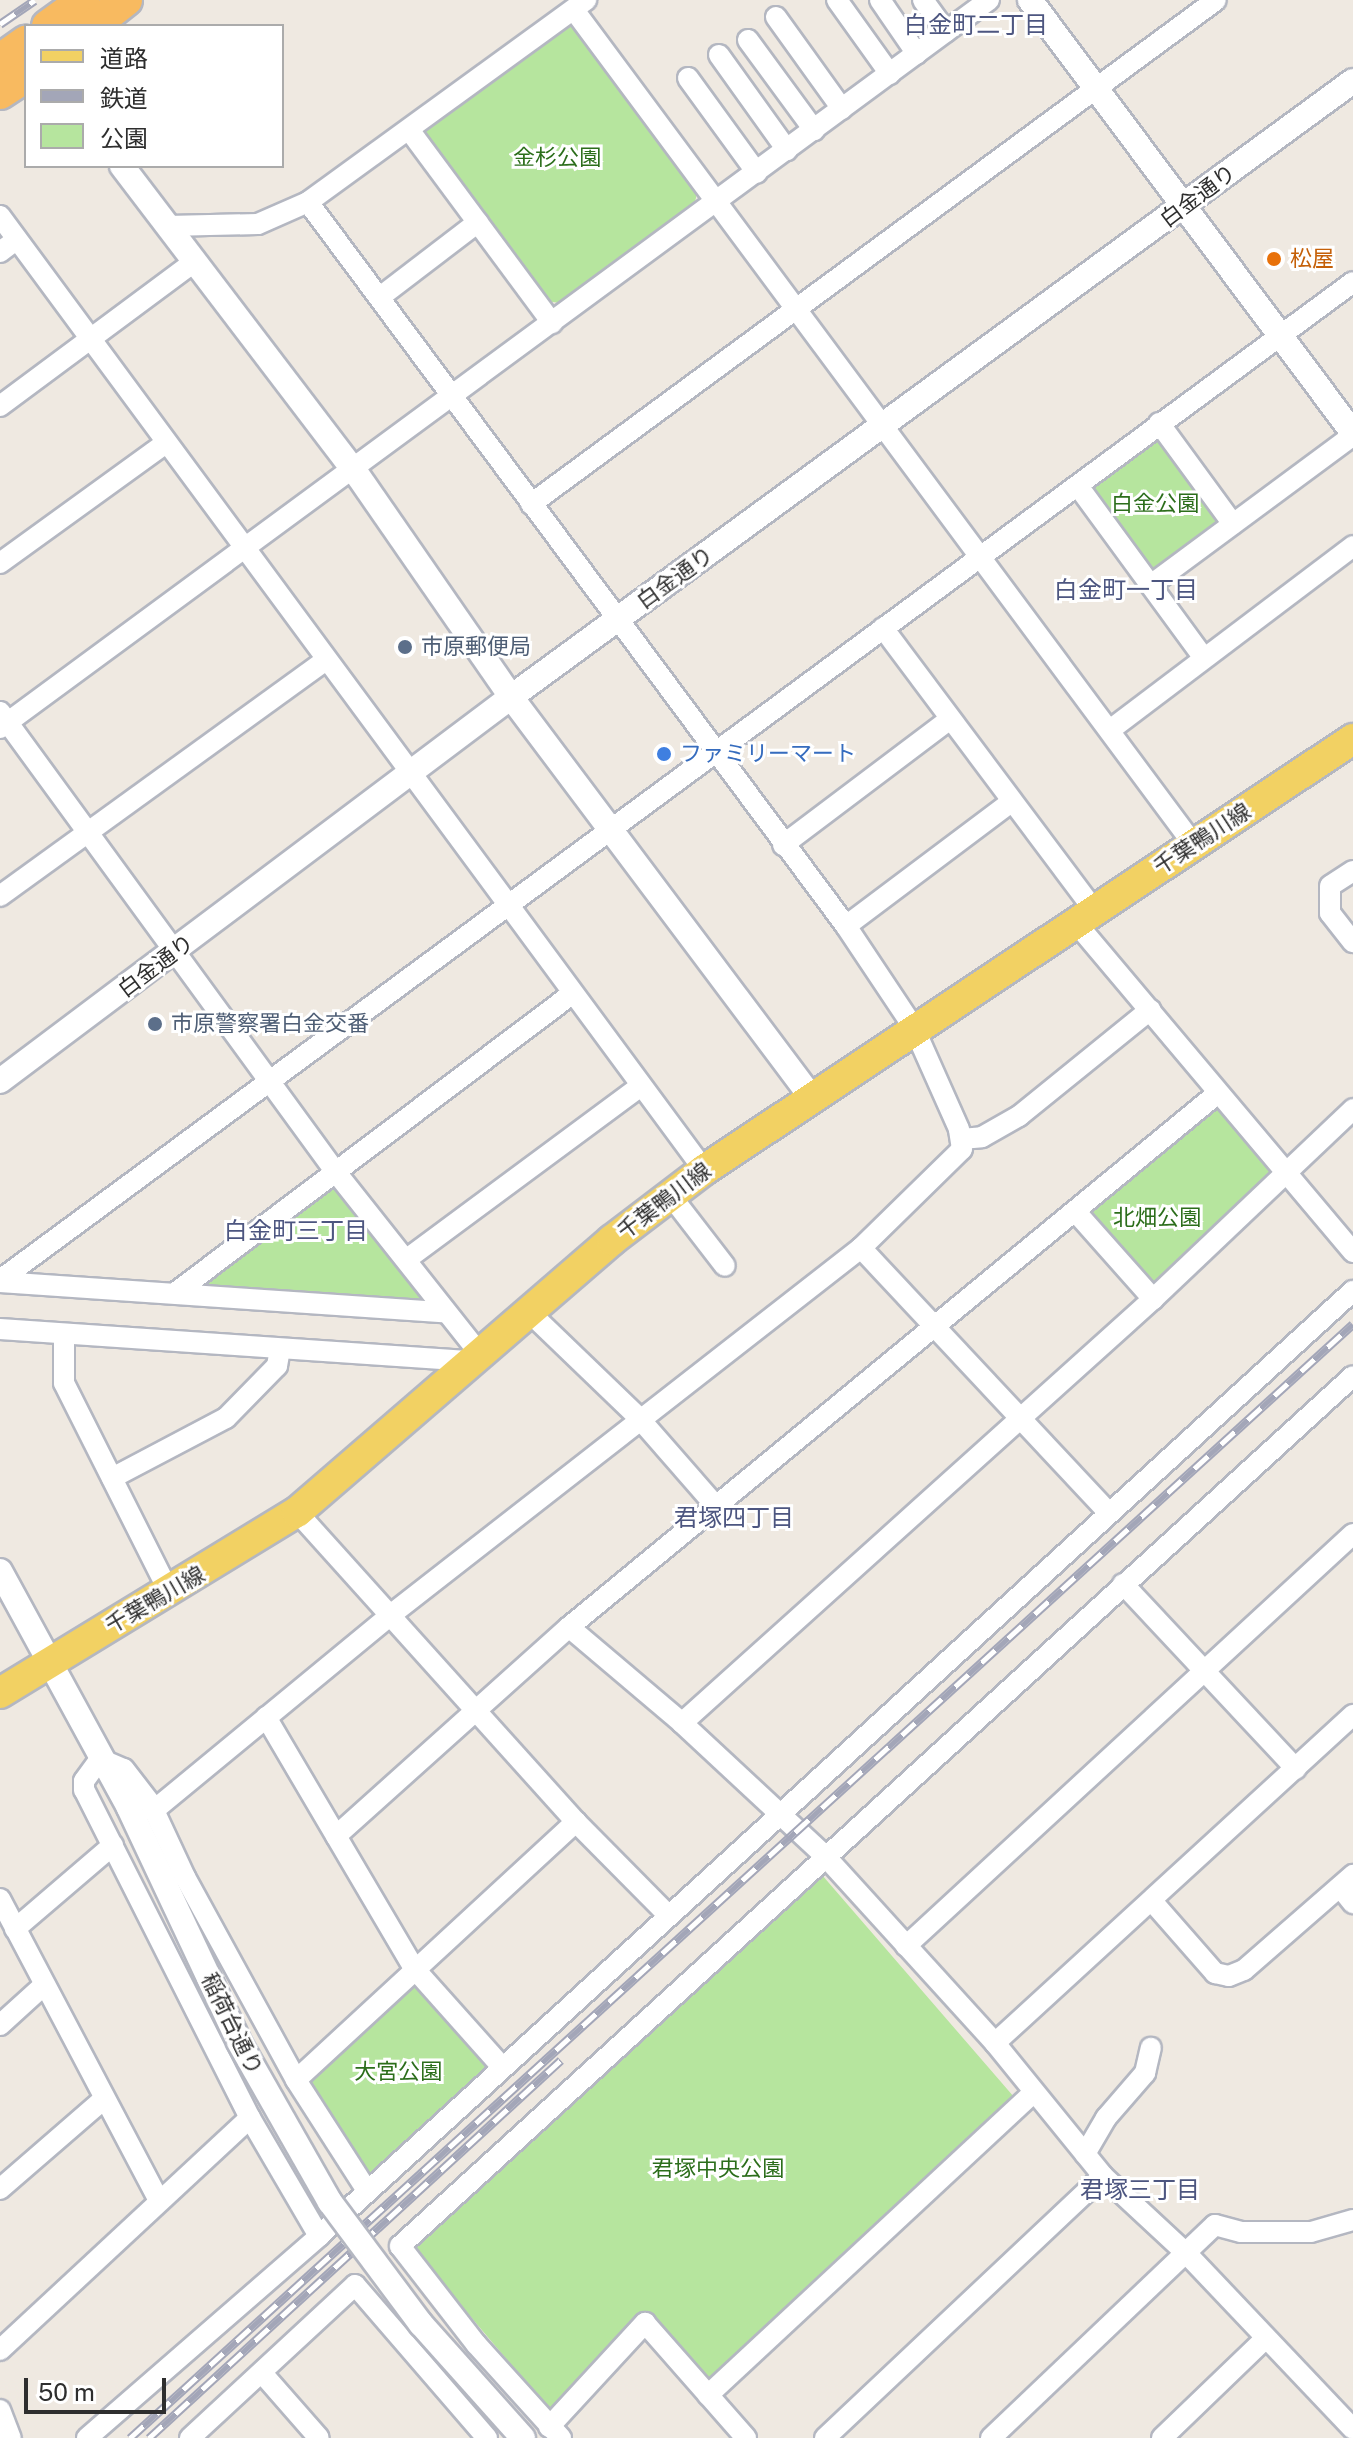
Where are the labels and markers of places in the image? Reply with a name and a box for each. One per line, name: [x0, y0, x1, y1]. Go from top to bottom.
place label: 松屋: [1290, 246, 1334, 272]
marker: 松屋: [1265, 250, 1283, 268]
place label: 市原郵便局: [421, 634, 531, 660]
marker: 市原郵便局: [396, 638, 414, 656]
place label: ファミリーマート: [680, 741, 856, 767]
marker: ファミリーマート: [655, 745, 673, 763]
place label: 市原警察署白金交番: [171, 1011, 369, 1037]
marker: 市原警察署白金交番: [146, 1015, 164, 1033]

